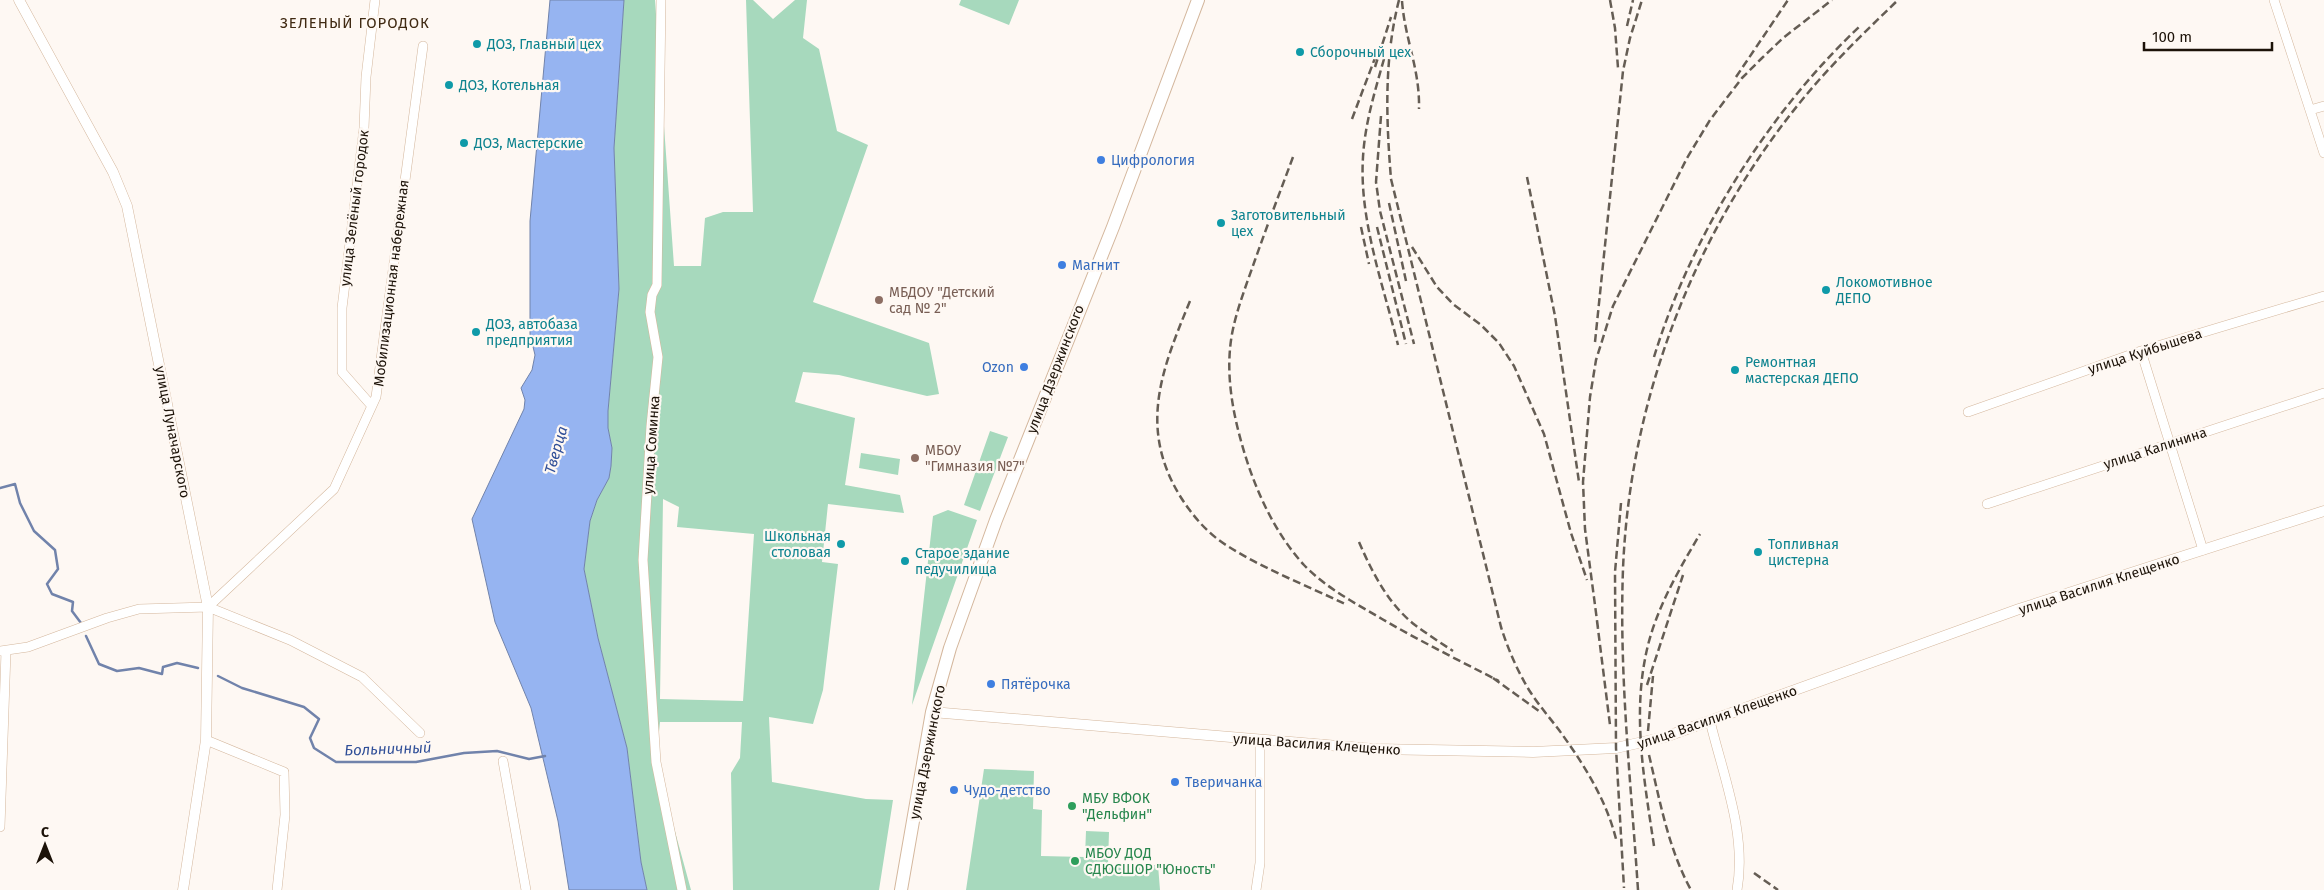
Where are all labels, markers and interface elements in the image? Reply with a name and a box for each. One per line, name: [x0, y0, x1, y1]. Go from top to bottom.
district label: ЗЕЛЕНЫЙ ГОРОДОК: [280, 14, 430, 32]
scale bar: [2144, 20, 2272, 52]
text: 100 m: [2152, 28, 2192, 46]
place label: ДОЗ, Главный цех: [486, 36, 602, 53]
marker: ДОЗ, Главный цех: [471, 38, 483, 50]
place label: Сборочный цех: [1310, 44, 1411, 61]
marker: Сборочный цех: [1294, 46, 1306, 58]
place label: ДОЗ, Котельная: [458, 77, 560, 94]
marker: ДОЗ, Котельная: [443, 79, 455, 91]
street label: улица Зелёный городок: [336, 128, 373, 287]
place label: ДОЗ, Мастерские: [473, 135, 583, 152]
marker: ДОЗ, Мастерские: [458, 137, 470, 149]
place label: Цифрология: [1111, 152, 1195, 169]
marker: Цифрология: [1095, 154, 1107, 166]
street label: Мобилизационная набережная: [370, 179, 413, 387]
place label: Заготовительный цех: [1231, 207, 1346, 240]
marker: Заготовительный цех: [1215, 217, 1227, 229]
place label: Магнит: [1072, 257, 1120, 274]
marker: Магнит: [1056, 259, 1068, 271]
place label: Локомотивное ДЕПО: [1835, 274, 1933, 307]
place label: МБДОУ "Детский сад № 2": [889, 284, 995, 317]
marker: Локомотивное ДЕПО: [1820, 284, 1832, 296]
marker: МБДОУ "Детский сад № 2": [873, 294, 885, 306]
street label: улица Дзержинского: [1023, 302, 1088, 436]
place label: ДОЗ, автобаза предприятия: [485, 316, 578, 349]
street label: улица Куйбышева: [2086, 325, 2204, 378]
marker: ДОЗ, автобаза предприятия: [470, 326, 482, 338]
place label: Ремонтная мастерская ДЕПО: [1745, 354, 1859, 387]
place label: Ozon: [982, 359, 1014, 376]
marker: Ozon: [1018, 361, 1030, 373]
marker: Ремонтная мастерская ДЕПО: [1729, 364, 1741, 376]
street label: улица Луначарского: [151, 365, 194, 500]
street label: улица Соминка: [640, 395, 663, 495]
water label: Тверца: [541, 424, 571, 476]
street label: улица Калинина: [2101, 424, 2209, 473]
place label: МБОУ "Гимназия №7": [925, 442, 1025, 475]
marker: МБОУ "Гимназия №7": [909, 452, 921, 464]
place label: Школьная столовая: [764, 528, 831, 561]
place label: Топливная цистерна: [1768, 536, 1839, 569]
marker: Школьная столовая: [835, 538, 847, 550]
place label: Старое здание педучилища: [915, 545, 1010, 578]
marker: Топливная цистерна: [1752, 546, 1764, 558]
street label: улица Василия Клещенко: [2017, 550, 2182, 619]
marker: Старое здание педучилища: [899, 555, 911, 567]
place label: Пятёрочка: [1001, 676, 1071, 693]
marker: Пятёрочка: [985, 678, 997, 690]
street label: улица Василия Клещенко: [1635, 682, 1799, 753]
street label: улица Дзержинского: [906, 683, 949, 821]
street label: улица Василия Клещенко: [1233, 730, 1401, 759]
water label: Больничный: [344, 738, 432, 760]
place label: Тверичанка: [1185, 774, 1262, 791]
marker: Тверичанка: [1169, 776, 1181, 788]
place label: Чудо-детство: [964, 782, 1051, 799]
marker: Чудо-детство: [948, 784, 960, 796]
place label: МБУ ВФОК "Дельфин": [1082, 790, 1152, 823]
marker: МБУ ВФОК "Дельфин": [1066, 800, 1078, 812]
north arrow: [20, 820, 70, 870]
text: С: [41, 824, 49, 841]
place label: МБОУ ДОД СДЮСШОР "Юность": [1085, 845, 1216, 878]
marker: МБОУ ДОД СДЮСШОР "Юность": [1069, 855, 1081, 867]

